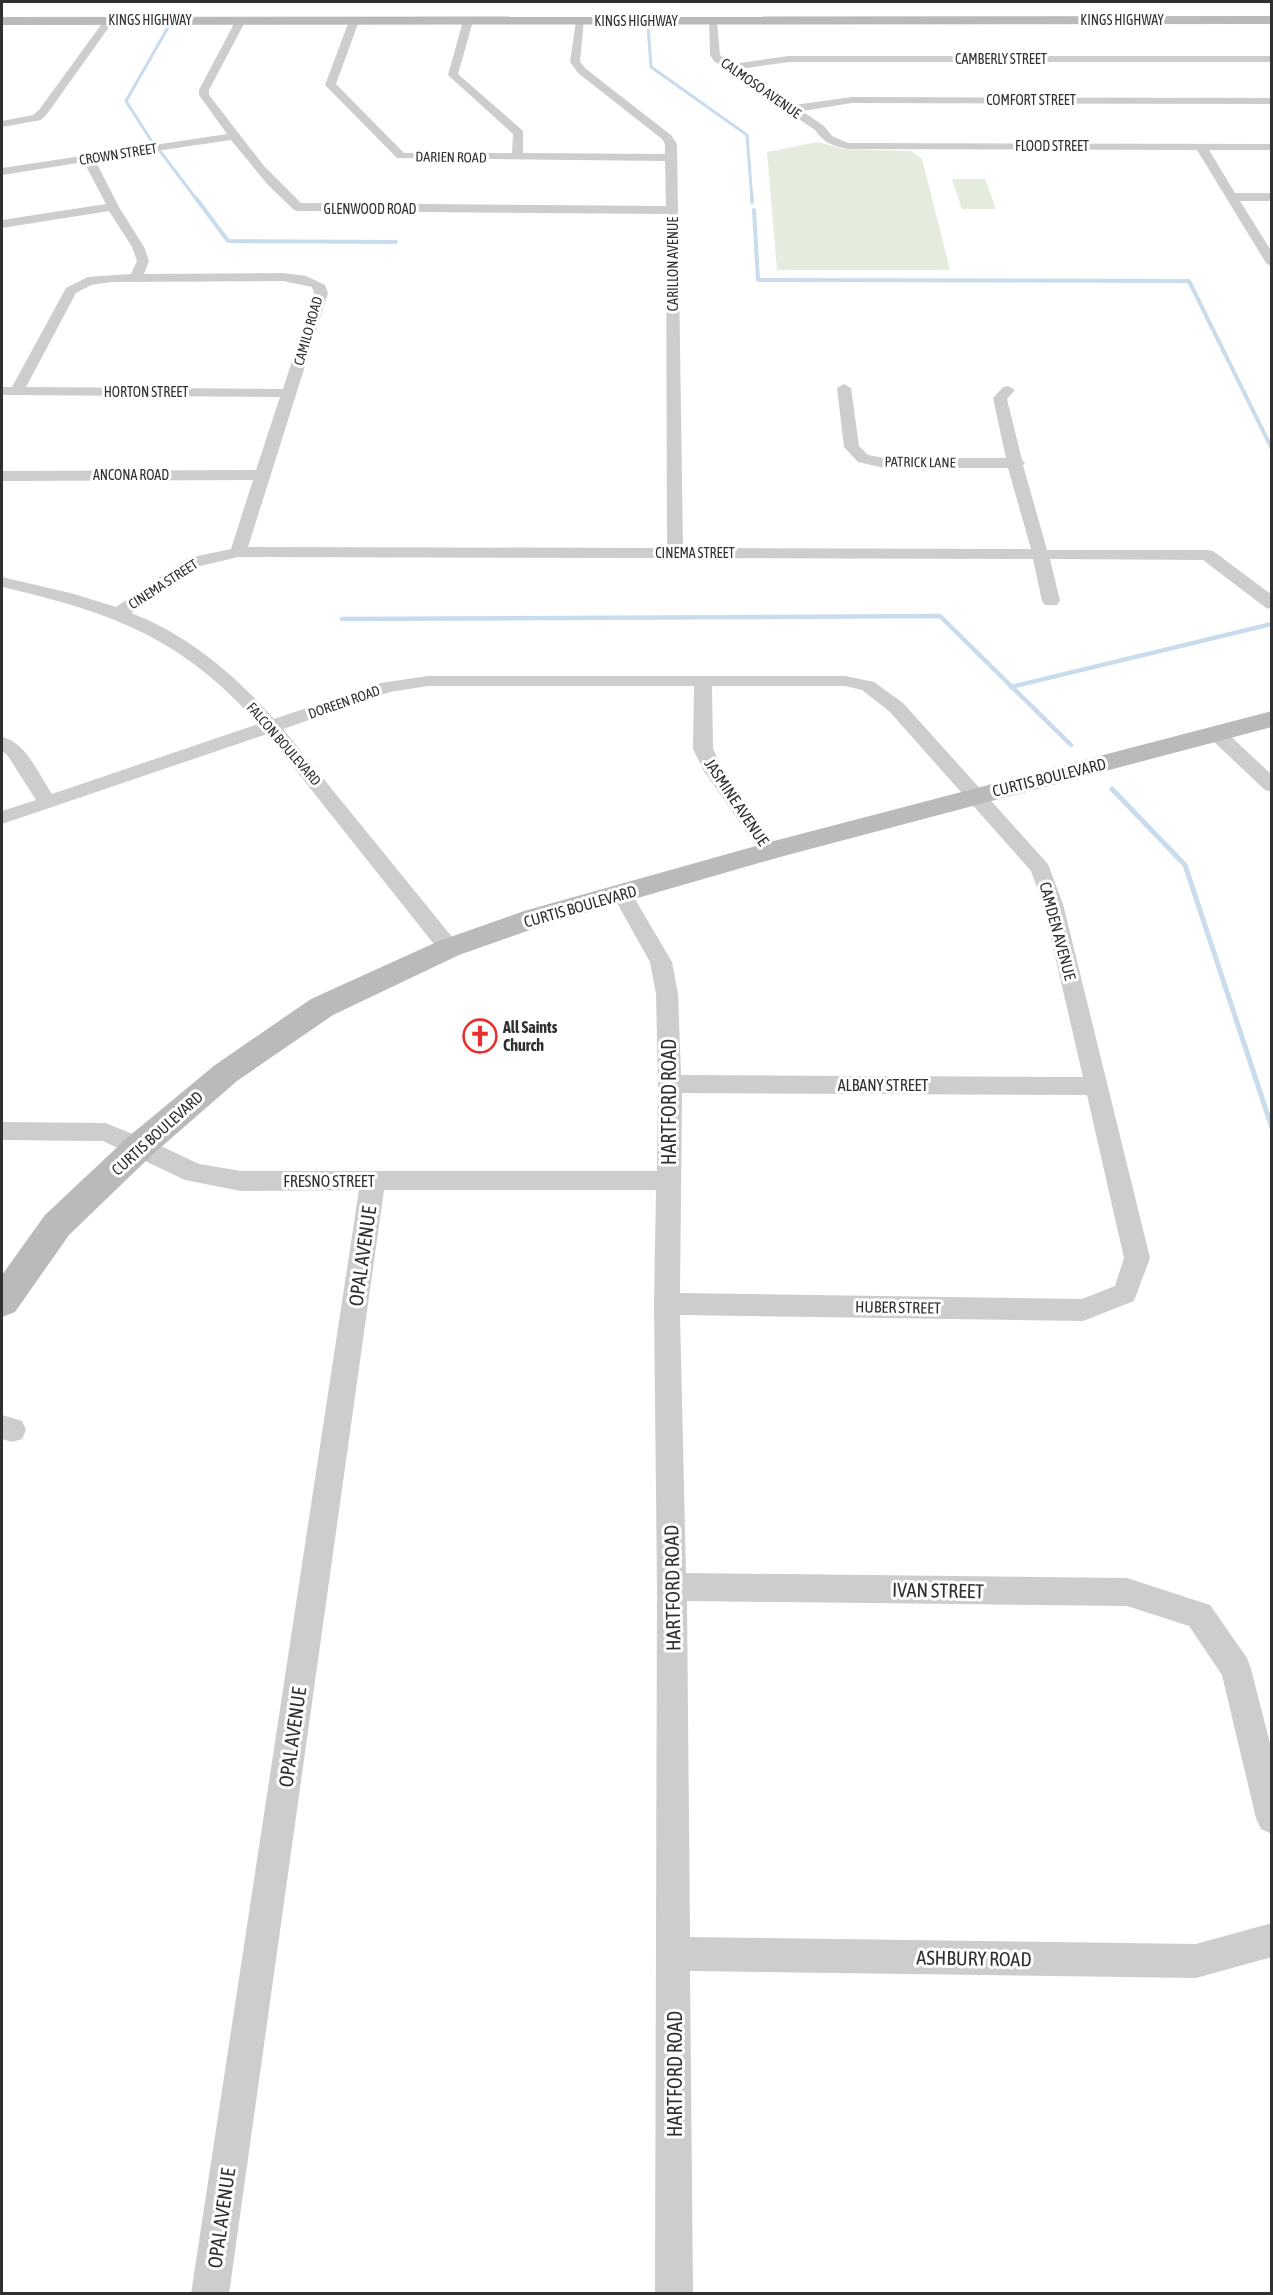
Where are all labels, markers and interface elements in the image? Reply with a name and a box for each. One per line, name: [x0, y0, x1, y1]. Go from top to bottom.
street label: KINGS HIGHWAY: [108, 12, 192, 28]
street label: KINGS HIGHWAY: [1080, 12, 1164, 28]
street label: KINGS HIGHWAY: [594, 13, 678, 29]
street label: CAMBERLY STREET: [955, 51, 1047, 67]
street label: CALMOSO AVENUE: [718, 54, 804, 122]
street label: COMFORT STREET: [986, 92, 1076, 108]
street label: FLOOD STREET: [1015, 138, 1089, 154]
street label: CROWN STREET: [78, 140, 158, 168]
street label: DARIEN ROAD: [415, 148, 487, 166]
street label: GLENWOOD ROAD: [324, 201, 417, 217]
street label: CARILLON AVENUE: [665, 217, 681, 311]
street label: CAMILO ROAD: [291, 294, 326, 367]
street label: HORTON STREET: [104, 384, 188, 400]
street label: PATRICK LANE: [884, 453, 956, 471]
street label: ANCONA ROAD: [93, 467, 169, 483]
street label: CINEMA STREET: [655, 545, 735, 561]
street label: CINEMA STREET: [125, 556, 201, 612]
street label: DOREEN ROAD: [306, 682, 382, 722]
street label: FALCON BOULEVARD: [244, 699, 324, 789]
street label: CURTIS BOULEVARD: [990, 754, 1108, 800]
street label: JASMINE AVENUE: [701, 755, 773, 849]
street label: CAMDEN AVENUE: [1036, 880, 1080, 982]
street label: CURTIS BOULEVARD: [522, 881, 638, 931]
church icon: All Saints Church: [462, 1018, 498, 1054]
place label: All Saints Church: [502, 1018, 558, 1054]
street label: HARTFORD ROAD: [657, 1039, 680, 1165]
street label: ALBANY STREET: [838, 1076, 928, 1094]
street label: CURTIS BOULEVARD: [108, 1087, 206, 1179]
street label: FRESNO STREET: [283, 1172, 375, 1190]
street label: OPAL AVENUE: [344, 1204, 380, 1308]
street label: HUBER STREET: [855, 1297, 941, 1317]
street label: HARTFORD ROAD: [659, 1525, 685, 1651]
street label: IVAN STREET: [892, 1578, 984, 1602]
street label: OPAL AVENUE: [274, 1685, 310, 1789]
street label: ASHBURY ROAD: [916, 1945, 1032, 1971]
street label: HARTFORD ROAD: [663, 2011, 686, 2137]
street label: OPAL AVENUE: [203, 2166, 239, 2270]

